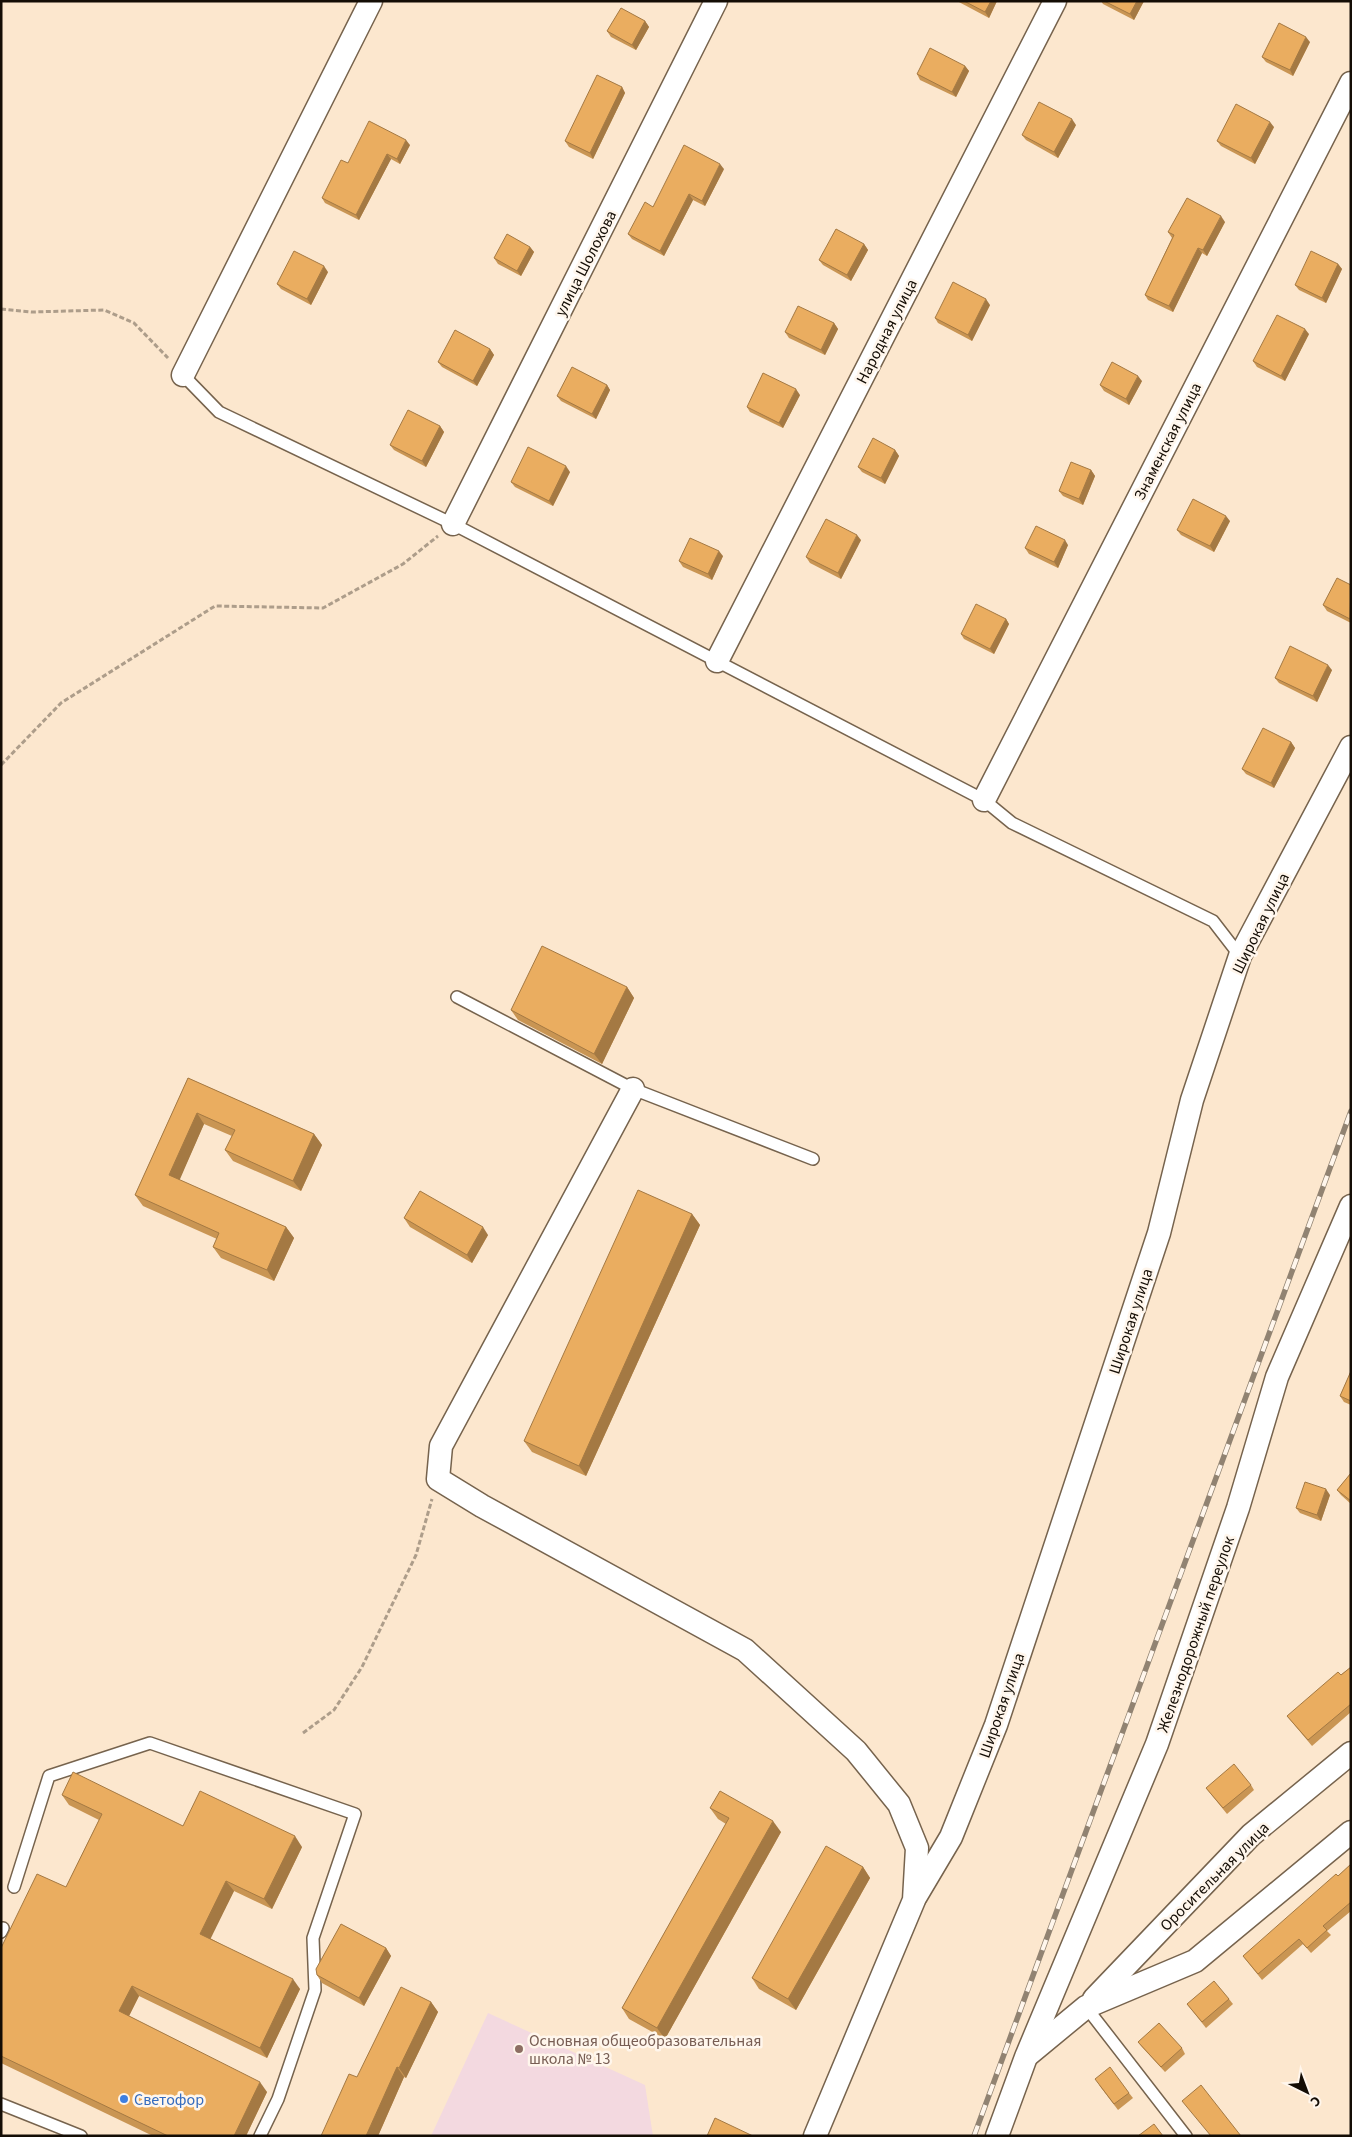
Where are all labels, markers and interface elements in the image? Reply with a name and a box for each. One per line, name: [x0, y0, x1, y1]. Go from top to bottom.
street label: улица Шолохова: [550, 207, 622, 320]
street label: Народная улица: [851, 275, 923, 388]
street label: Знаменская улица: [1129, 379, 1207, 504]
street label: Широкая улица: [1227, 869, 1295, 978]
street label: Широкая улица: [1104, 1266, 1158, 1377]
street label: Железнодорожный переулок: [1152, 1533, 1240, 1735]
street label: Широкая улица: [974, 1650, 1030, 1761]
street label: Оросительная улица: [1155, 1817, 1274, 1936]
place label: Основная общеобразовательная школа № 13: [529, 2030, 761, 2070]
marker: Основная общеобразовательная школа № 13: [513, 2043, 525, 2055]
north arrow: [1282, 2067, 1332, 2117]
place label: Светофор: [134, 2089, 204, 2111]
text: С: [1305, 2091, 1325, 2111]
marker: Светофор: [118, 2093, 130, 2105]

